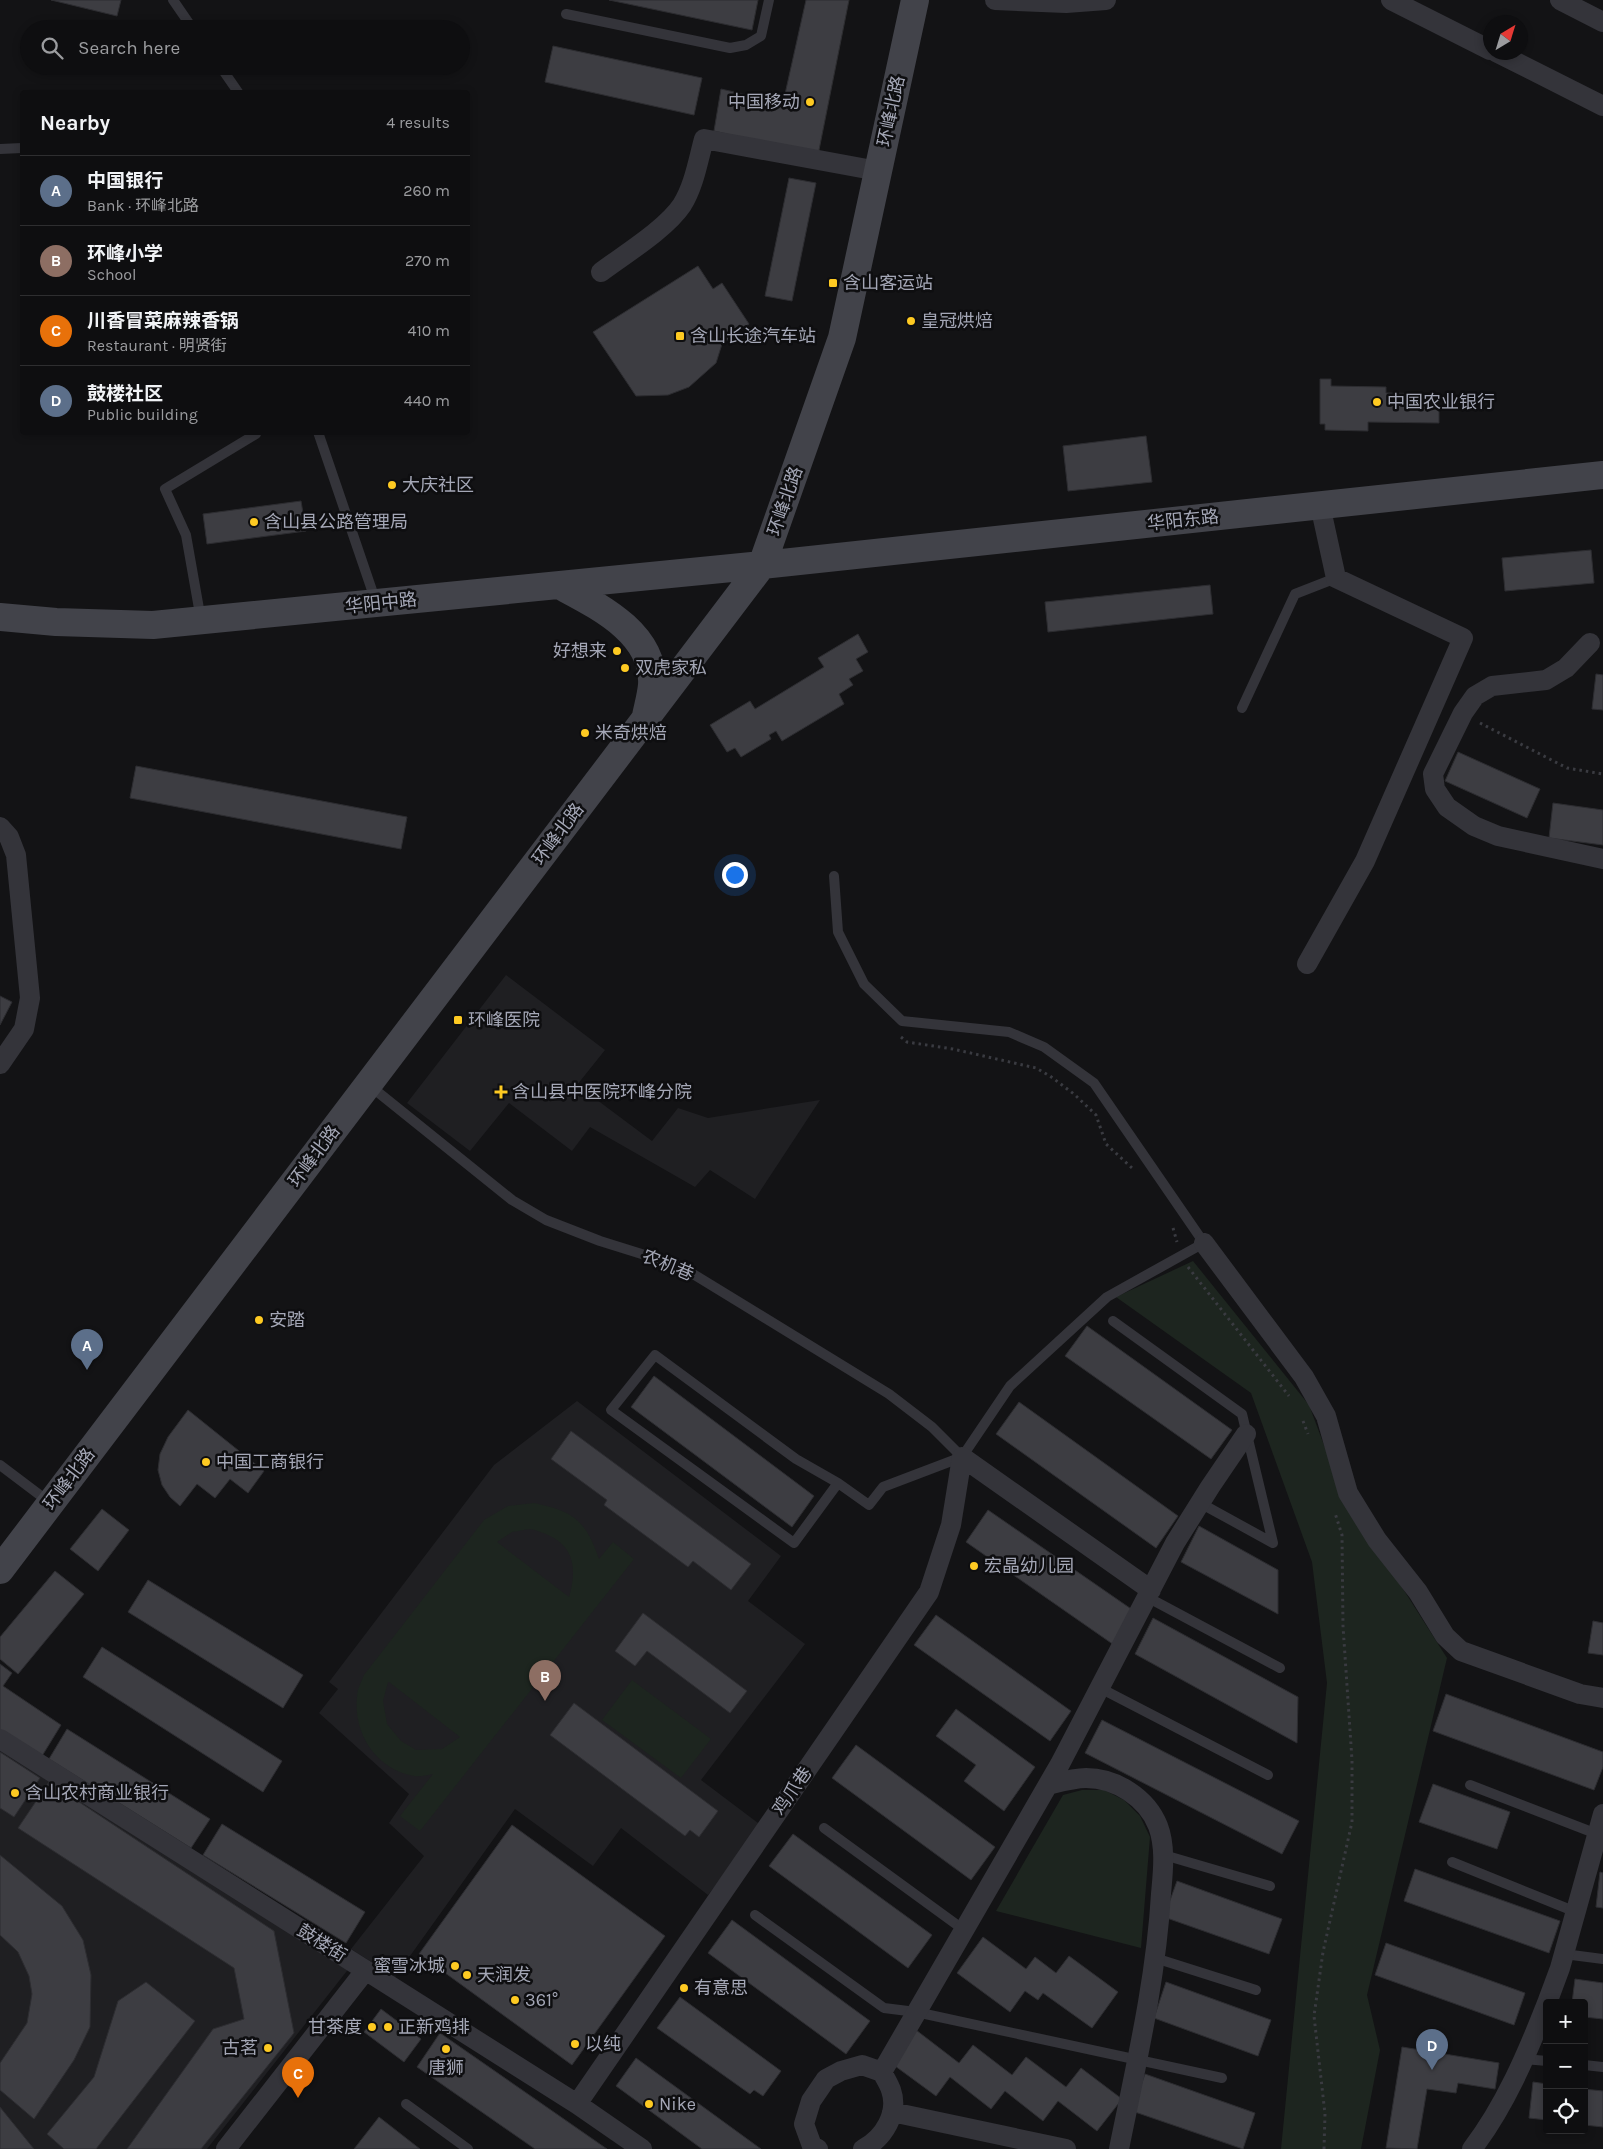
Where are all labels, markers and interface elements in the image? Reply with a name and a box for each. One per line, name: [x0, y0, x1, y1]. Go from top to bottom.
north arrow: [1483, 15, 1528, 60]
search box: [20, 20, 470, 75]
icon: search: [38, 34, 66, 62]
text: Search here: [78, 37, 180, 59]
street label: 环峰北路: [873, 73, 909, 149]
place label: 中国移动: [728, 91, 800, 113]
marker: 中国移动: [804, 96, 816, 108]
text: Nearby: [40, 111, 110, 135]
text: 4 results: [386, 113, 450, 132]
text: 中国银行: [87, 170, 163, 192]
text: A: [51, 181, 61, 200]
text: 260 m: [403, 181, 450, 200]
text: Bank · 环峰北路: [87, 196, 199, 215]
text: 环峰小学: [87, 243, 163, 265]
text: B: [51, 251, 61, 270]
text: 270 m: [405, 251, 450, 270]
text: School: [87, 265, 137, 284]
place label: 含山客运站: [843, 272, 933, 294]
marker: 含山客运站: [827, 277, 839, 289]
text: 川香冒菜麻辣香锅: [87, 310, 239, 332]
place label: 皇冠烘焙: [921, 310, 993, 332]
marker: 皇冠烘焙: [905, 315, 917, 327]
text: C: [51, 321, 61, 340]
text: 410 m: [408, 321, 450, 340]
place label: 含山长途汽车站: [690, 325, 816, 347]
marker: 含山长途汽车站: [674, 330, 686, 342]
text: Restaurant · 明贤街: [87, 336, 227, 355]
text: 鼓楼社区: [87, 383, 163, 405]
text: D: [51, 391, 61, 410]
text: 440 m: [404, 391, 450, 410]
place label: 中国农业银行: [1387, 391, 1495, 413]
marker: 中国农业银行: [1371, 396, 1383, 408]
text: Public building: [87, 405, 198, 424]
street label: 环峰北路: [763, 463, 807, 539]
place label: 大庆社区: [402, 474, 474, 496]
marker: 大庆社区: [386, 479, 398, 491]
street label: 华阳东路: [1146, 505, 1220, 535]
place label: 含山县公路管理局: [264, 511, 408, 533]
marker: 含山县公路管理局: [248, 516, 260, 528]
street label: 华阳中路: [344, 588, 418, 618]
place label: 好想来: [553, 640, 607, 662]
marker: 好想来: [611, 645, 623, 657]
place label: 双虎家私: [635, 657, 707, 679]
marker: 双虎家私: [619, 662, 631, 674]
place label: 米奇烘焙: [595, 722, 667, 744]
marker: 米奇烘焙: [579, 727, 591, 739]
street label: 环峰北路: [528, 799, 588, 869]
your location: [722, 862, 748, 888]
place label: 环峰医院: [468, 1009, 540, 1031]
marker: 环峰医院: [452, 1014, 464, 1026]
place label: 含山县中医院环峰分院: [512, 1081, 692, 1103]
marker: 含山县中医院环峰分院: [494, 1085, 508, 1099]
street label: 环峰北路: [284, 1121, 344, 1191]
street label: 农机巷: [639, 1245, 697, 1285]
place label: 安踏: [269, 1309, 305, 1331]
marker: 安踏: [253, 1314, 265, 1326]
pin: A: [71, 1329, 103, 1370]
street label: 环峰北路: [39, 1444, 99, 1514]
place label: 中国工商银行: [216, 1451, 324, 1473]
marker: 中国工商银行: [200, 1456, 212, 1468]
place label: 宏晶幼儿园: [984, 1555, 1074, 1577]
marker: 宏晶幼儿园: [968, 1560, 980, 1572]
pin: B: [529, 1660, 561, 1701]
street label: 鸡爪巷: [768, 1763, 816, 1819]
place label: 含山农村商业银行: [25, 1782, 169, 1804]
marker: 含山农村商业银行: [9, 1787, 21, 1799]
street label: 鼓楼街: [293, 1919, 351, 1967]
place label: 蜜雪冰城: [373, 1955, 445, 1977]
marker: 蜜雪冰城: [449, 1960, 461, 1972]
place label: 天润发: [477, 1964, 531, 1986]
marker: 天润发: [461, 1969, 473, 1981]
place label: 有意思: [694, 1977, 748, 1999]
marker: 有意思: [678, 1982, 690, 1994]
place label: 361°: [525, 1989, 558, 2011]
marker: 361°: [509, 1994, 521, 2006]
map controls: [1543, 1999, 1588, 2134]
button: +: [1543, 1999, 1588, 2044]
place label: 甘茶度: [308, 2016, 362, 2038]
place label: 正新鸡排: [398, 2016, 470, 2038]
marker: 甘茶度: [366, 2021, 378, 2033]
marker: 正新鸡排: [382, 2021, 394, 2033]
pin: D: [1416, 2029, 1448, 2070]
place label: 以纯: [585, 2033, 621, 2055]
place label: 古茗: [222, 2037, 258, 2059]
marker: 以纯: [569, 2038, 581, 2050]
marker: 古茗: [262, 2042, 274, 2054]
marker: 唐狮: [440, 2043, 452, 2055]
button: −: [1543, 2044, 1588, 2089]
pin: C: [282, 2057, 314, 2098]
place label: 唐狮: [428, 2057, 464, 2079]
button: locate: [1543, 2089, 1588, 2134]
place label: Nike: [659, 2093, 696, 2115]
marker: Nike: [643, 2098, 655, 2110]

